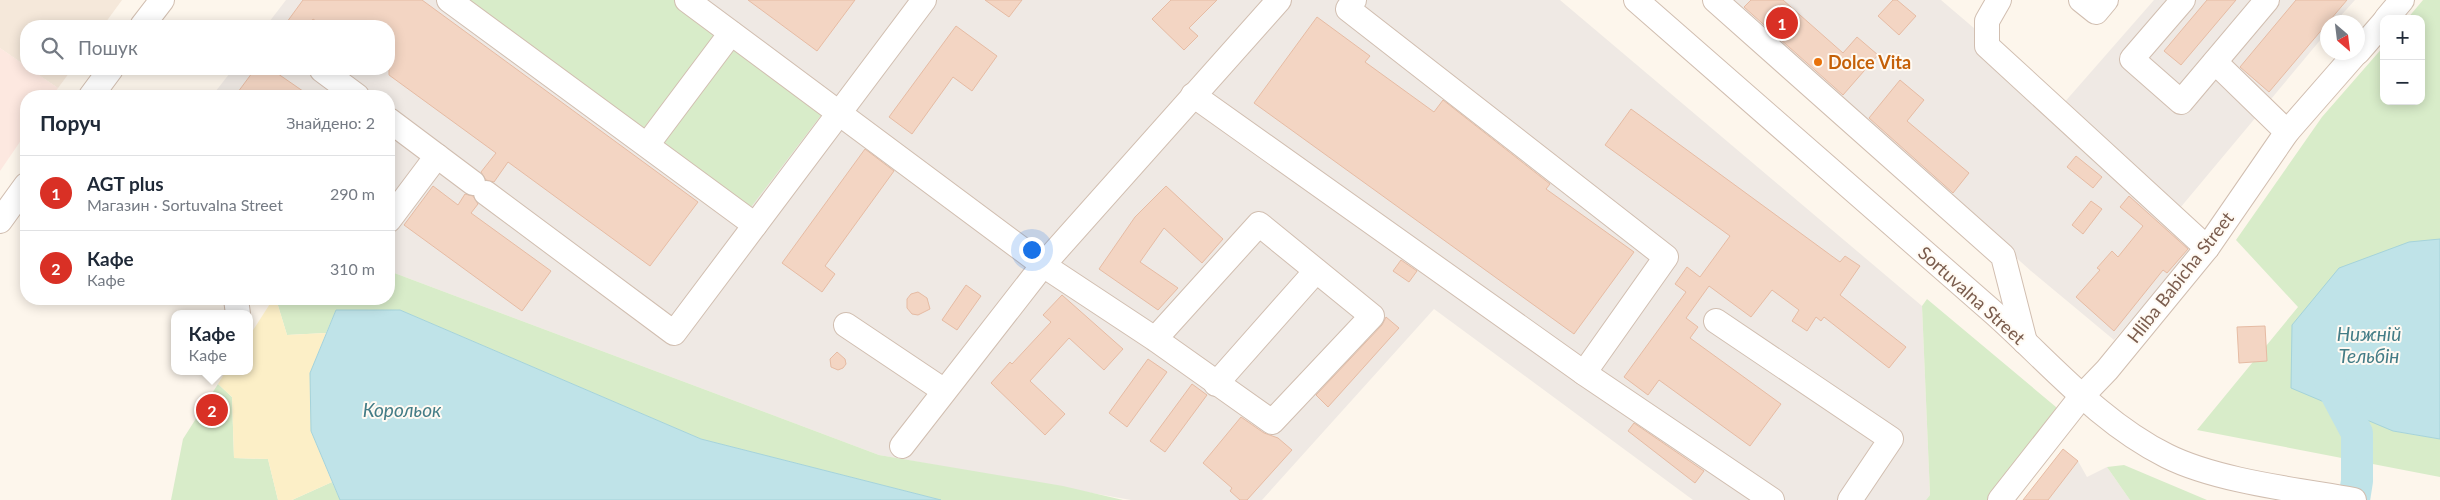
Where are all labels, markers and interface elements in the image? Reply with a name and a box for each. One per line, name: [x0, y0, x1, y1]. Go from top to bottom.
pin: 1: [1766, 4, 1798, 42]
north arrow: [2320, 15, 2365, 60]
map controls: [2380, 15, 2425, 105]
button: +: [2380, 15, 2425, 60]
search box: [20, 20, 395, 75]
icon: search: [38, 34, 66, 62]
text: Пошук: [78, 36, 138, 59]
place label: Dolce Vita: [1828, 51, 1911, 73]
marker: Dolce Vita: [1812, 56, 1824, 68]
button: −: [2380, 60, 2425, 105]
text: Поруч: [40, 110, 101, 135]
text: Знайдено: 2: [286, 113, 375, 132]
text: AGT plus: [87, 172, 164, 195]
text: 1: [51, 184, 61, 203]
text: 290 m: [330, 184, 375, 203]
text: Магазин · Sortuvalna Street: [87, 195, 283, 214]
street label: Hliba Babicha Street: [2122, 207, 2238, 347]
your location: [1019, 237, 1045, 263]
street label: Sortuvalna Street: [1914, 241, 2030, 349]
text: Кафе: [87, 247, 134, 270]
text: 2: [51, 259, 61, 278]
text: 310 m: [330, 259, 375, 278]
text: Кафе: [87, 270, 125, 289]
popup: [171, 310, 253, 375]
text: Кафе: [189, 322, 235, 345]
water label: Нижній Тельбін: [2337, 322, 2401, 367]
text: Кафе: [189, 345, 227, 364]
pin: 2: [196, 391, 228, 429]
water label: Корольок: [363, 398, 442, 421]

